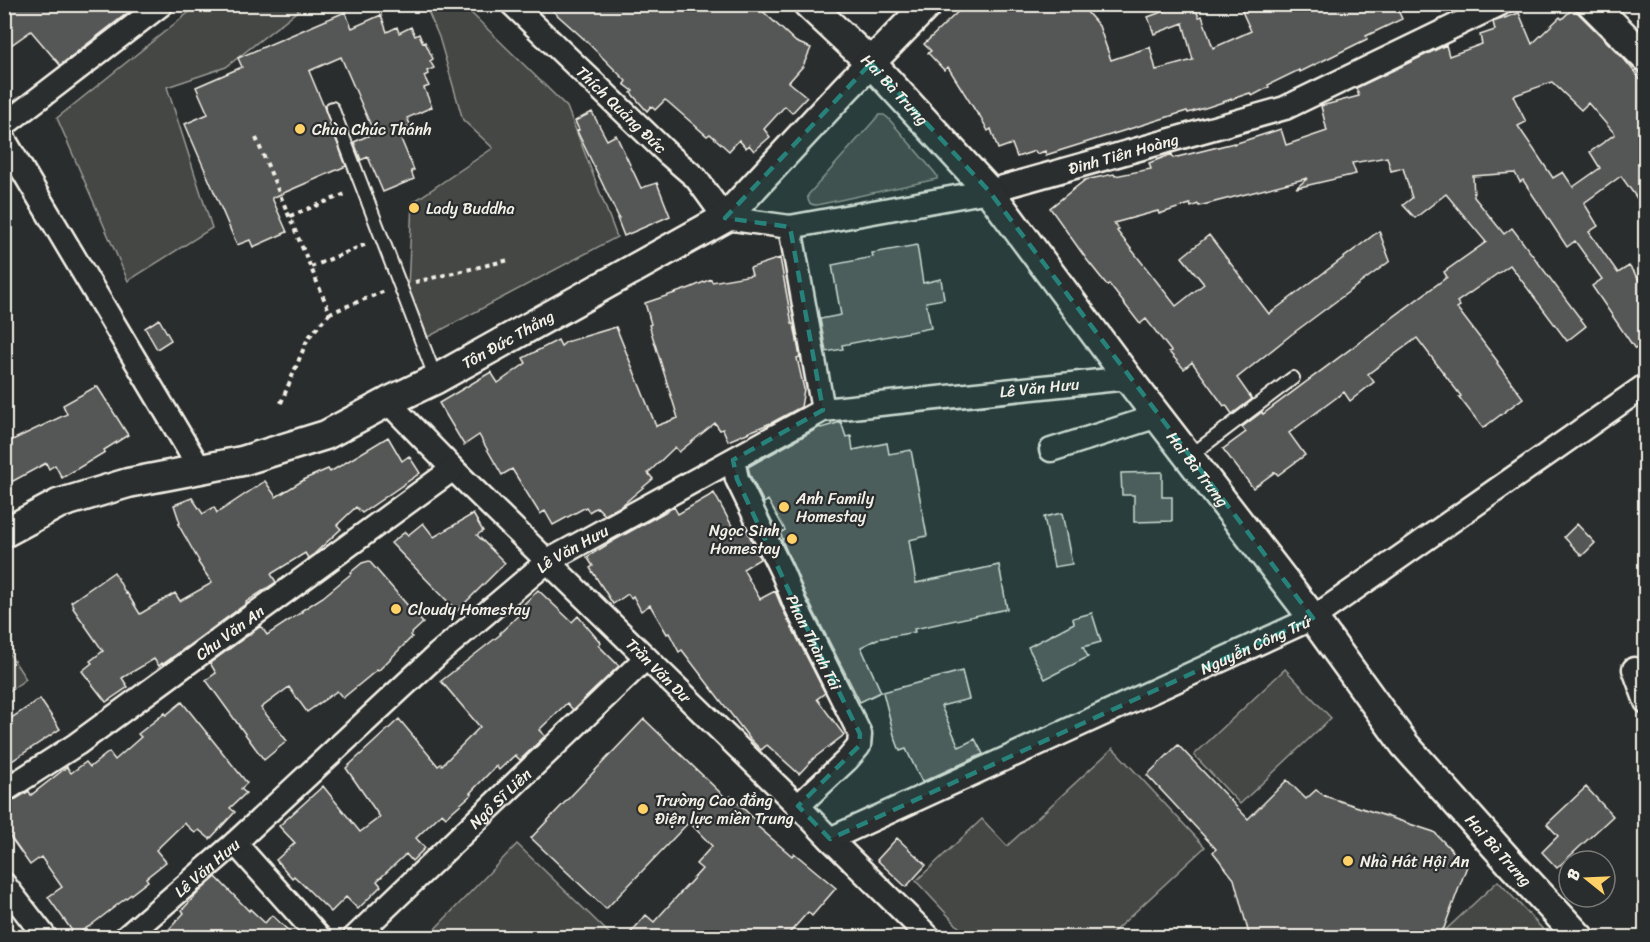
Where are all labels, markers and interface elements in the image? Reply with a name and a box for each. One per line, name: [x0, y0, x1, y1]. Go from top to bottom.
street label: Hai Bà Trưng: [854, 46, 936, 133]
street label: Thích Quảng Đức: [569, 58, 674, 161]
place label: Chùa Chúc Thánh: [312, 115, 432, 144]
marker: Chùa Chúc Thánh: [293, 122, 307, 136]
street label: Đinh Tiên Hoàng: [1065, 125, 1182, 183]
place label: Lady Buddha: [426, 194, 514, 223]
marker: Lady Buddha: [407, 201, 421, 215]
street label: Tôn Đức Thắng: [456, 302, 560, 377]
street label: Lê Văn Hưu: [998, 369, 1081, 406]
street label: Hai Bà Trưng: [1159, 424, 1237, 514]
place label: Anh Family Homestay: [795, 484, 875, 531]
marker: Anh Family Homestay: [777, 500, 791, 514]
street label: Lê Văn Hưu: [529, 516, 615, 581]
place label: Ngọc Sinh Homestay: [709, 516, 781, 563]
marker: Ngọc Sinh Homestay: [785, 532, 799, 546]
street label: Phan Thành Tái: [778, 590, 850, 696]
place label: Cloudy Homestay: [408, 595, 531, 624]
street label: Chu Văn An: [189, 597, 271, 668]
marker: Cloudy Homestay: [389, 602, 403, 616]
street label: Nguyễn Công Trứ: [1195, 606, 1317, 683]
street label: Trần Văn Dư: [618, 631, 699, 711]
street label: Ngô Sĩ Liên: [462, 761, 539, 836]
place label: Trường Cao đẳng Điện lực miền Trung: [655, 786, 794, 833]
marker: Trường Cao đẳng Điện lực miền Trung: [636, 802, 650, 816]
street label: Hai Bà Trưng: [1457, 807, 1539, 894]
street label: Lê Văn Hưu: [167, 830, 247, 905]
place label: Nhà Hát Hội An: [1360, 847, 1470, 876]
north arrow: [1557, 849, 1617, 909]
marker: Nhà Hát Hội An: [1341, 854, 1355, 868]
text: B: [1558, 864, 1589, 884]

